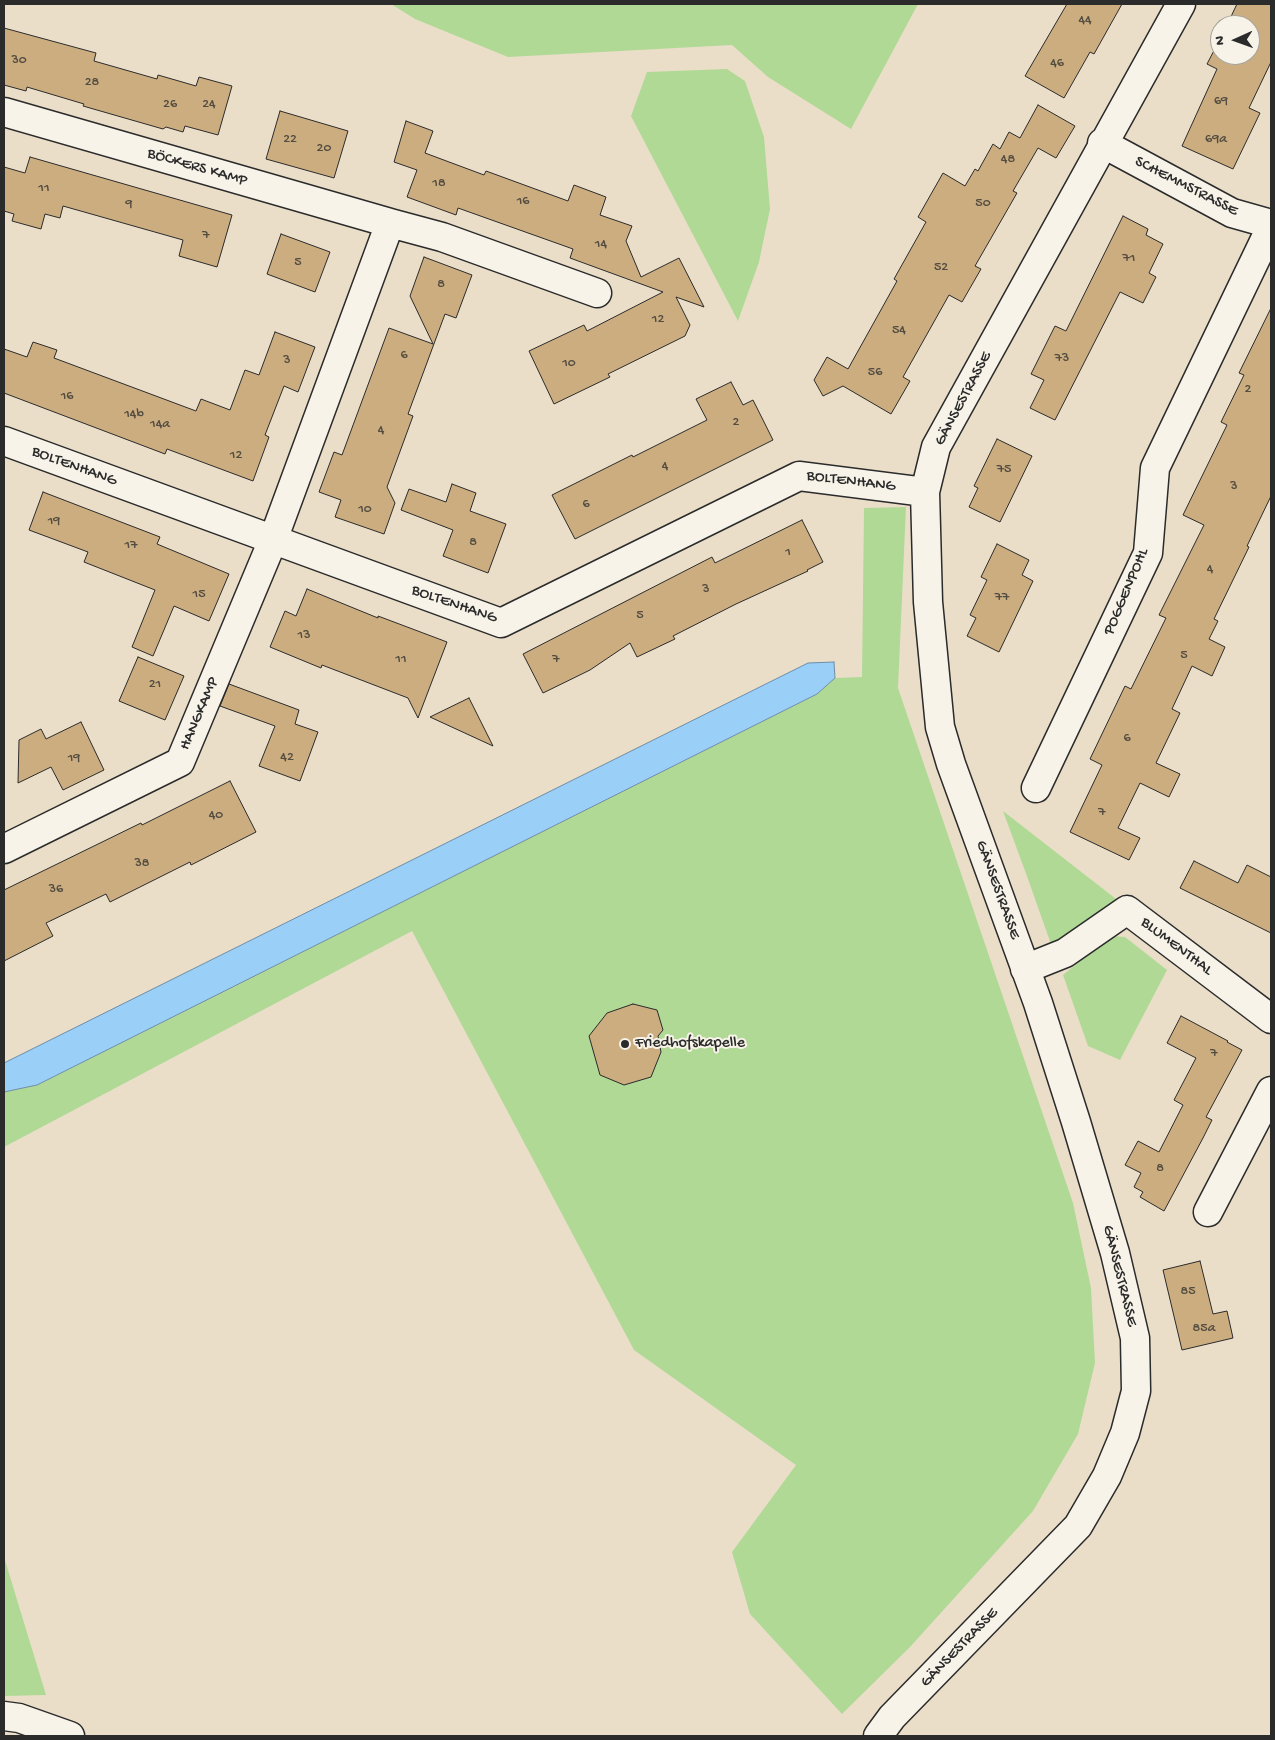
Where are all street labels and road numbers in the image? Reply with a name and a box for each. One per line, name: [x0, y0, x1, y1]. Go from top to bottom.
street label: BÖCKERS KAMP: [145, 145, 249, 191]
street label: SCHEMMSTRASSE: [1131, 153, 1241, 221]
street label: GÄNSESTRASSE: [931, 349, 997, 449]
street label: BOLTENHANG: [29, 443, 119, 491]
street label: BOLTENHANG: [805, 467, 897, 497]
street label: POGGENPOHL: [1100, 546, 1154, 638]
street label: BOLTENHANG: [409, 581, 499, 629]
street label: HANGKAMP: [176, 675, 224, 753]
street label: GÄNSESTRASSE: [970, 838, 1024, 942]
street label: BLUMENTHAL: [1136, 914, 1216, 980]
street label: GÄNSESTRASSE: [1097, 1223, 1141, 1329]
street label: GÄNSESTRASSE: [917, 1604, 1003, 1692]

